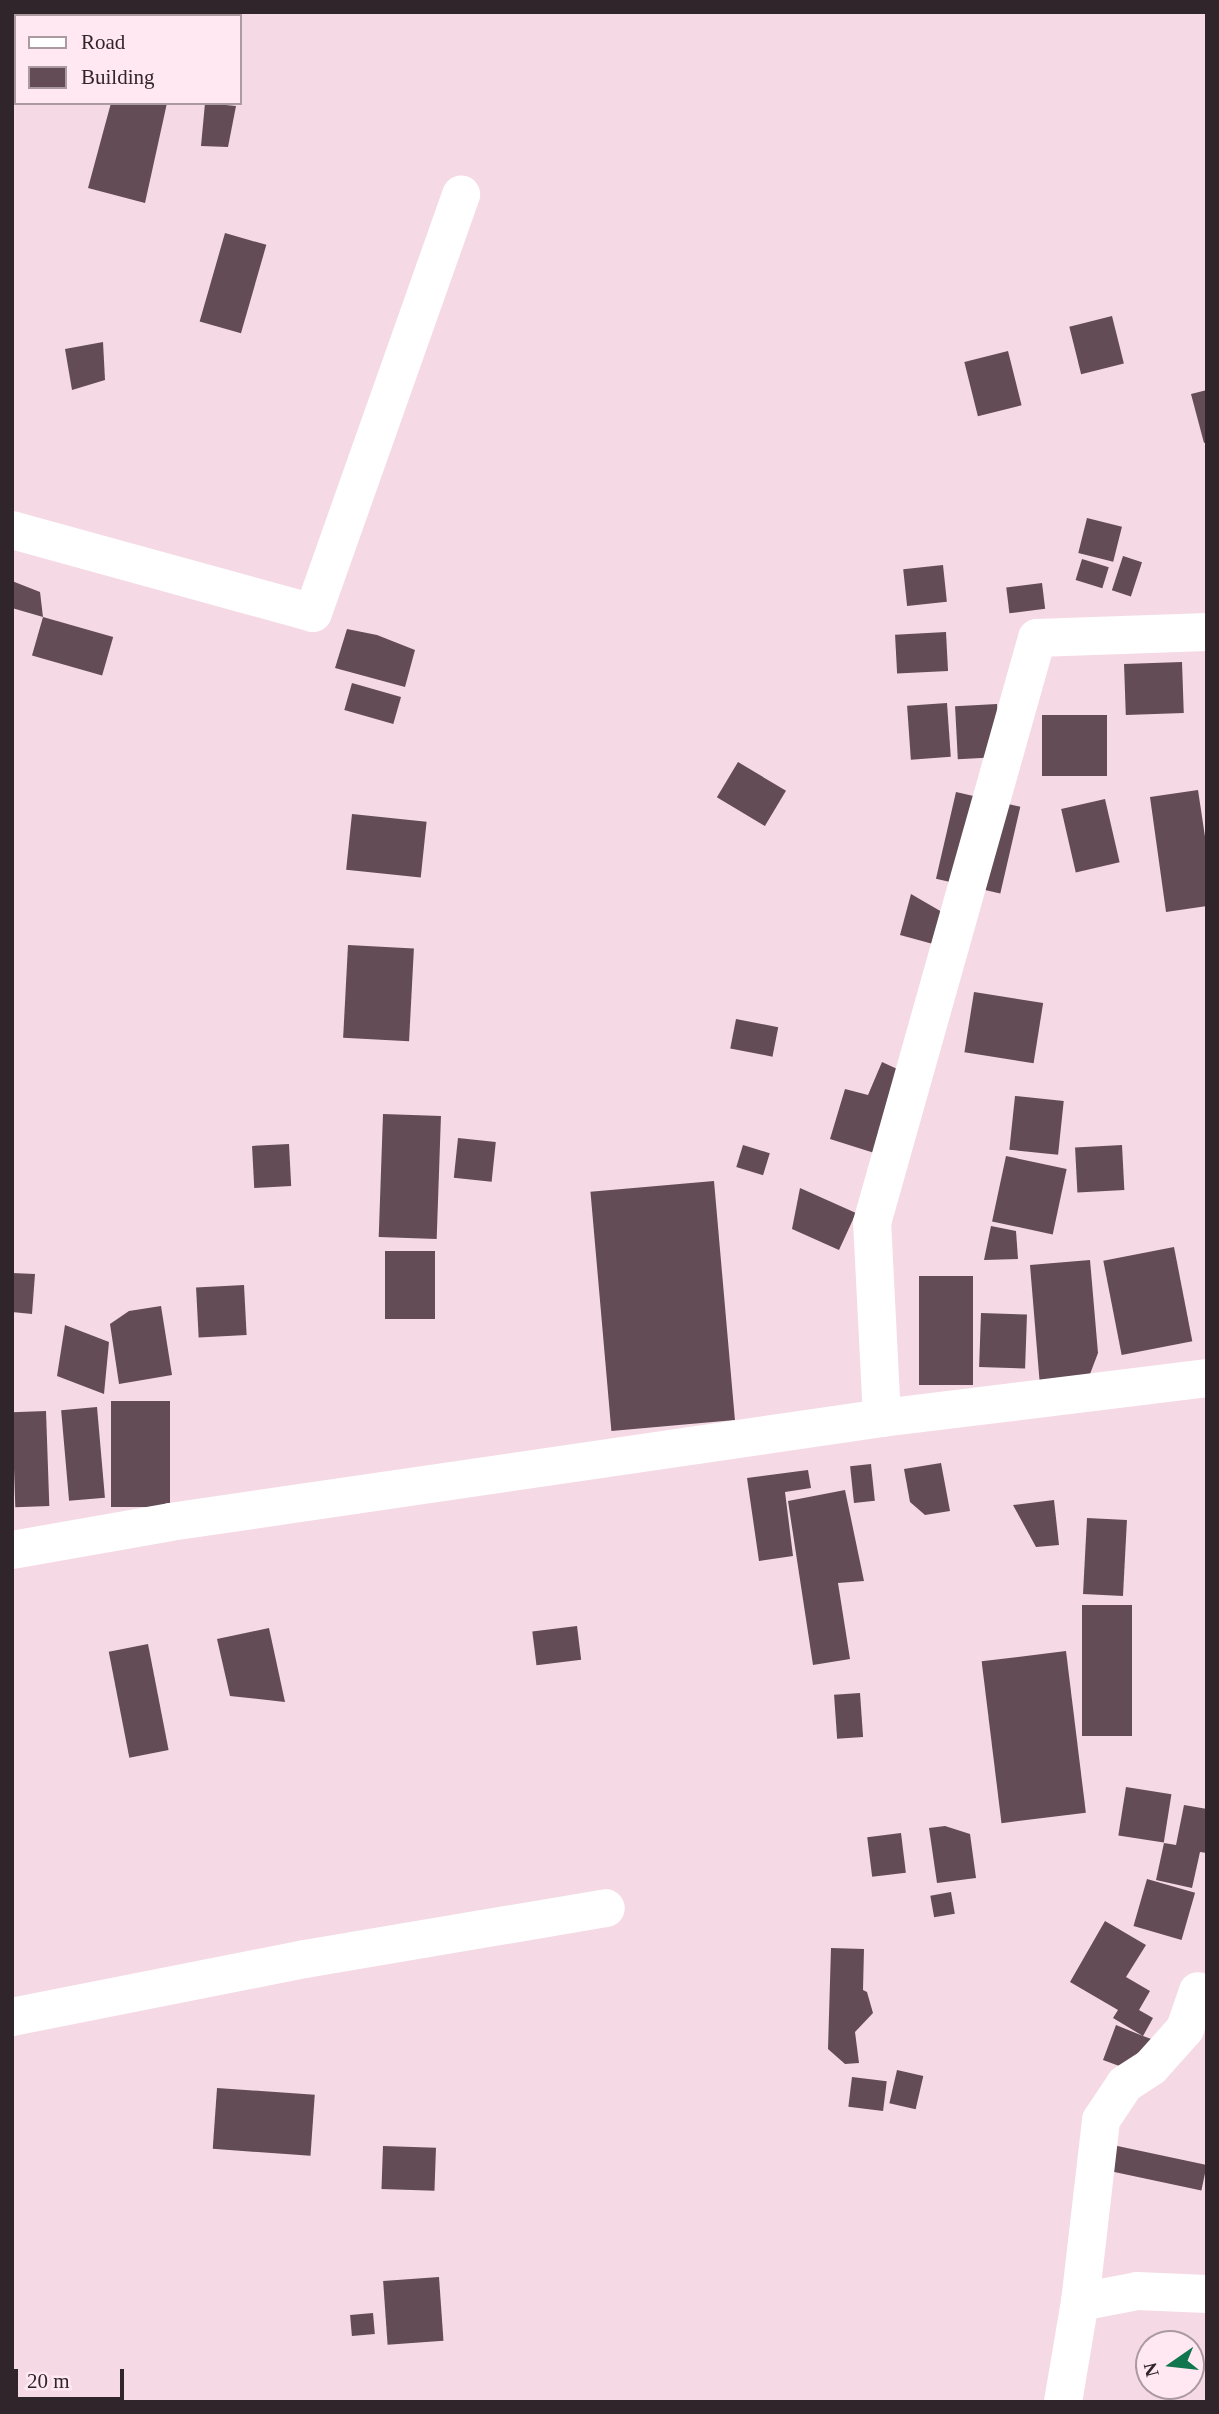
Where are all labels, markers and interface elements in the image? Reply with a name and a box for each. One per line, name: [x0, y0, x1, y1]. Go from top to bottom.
legend: [14, 14, 242, 105]
text: Road: [81, 30, 125, 54]
text: Building: [81, 65, 155, 89]
north arrow: [1135, 2330, 1205, 2400]
scale bar: [18, 2354, 128, 2398]
text: N: [1139, 2361, 1163, 2379]
text: 20 m: [27, 2369, 70, 2393]

